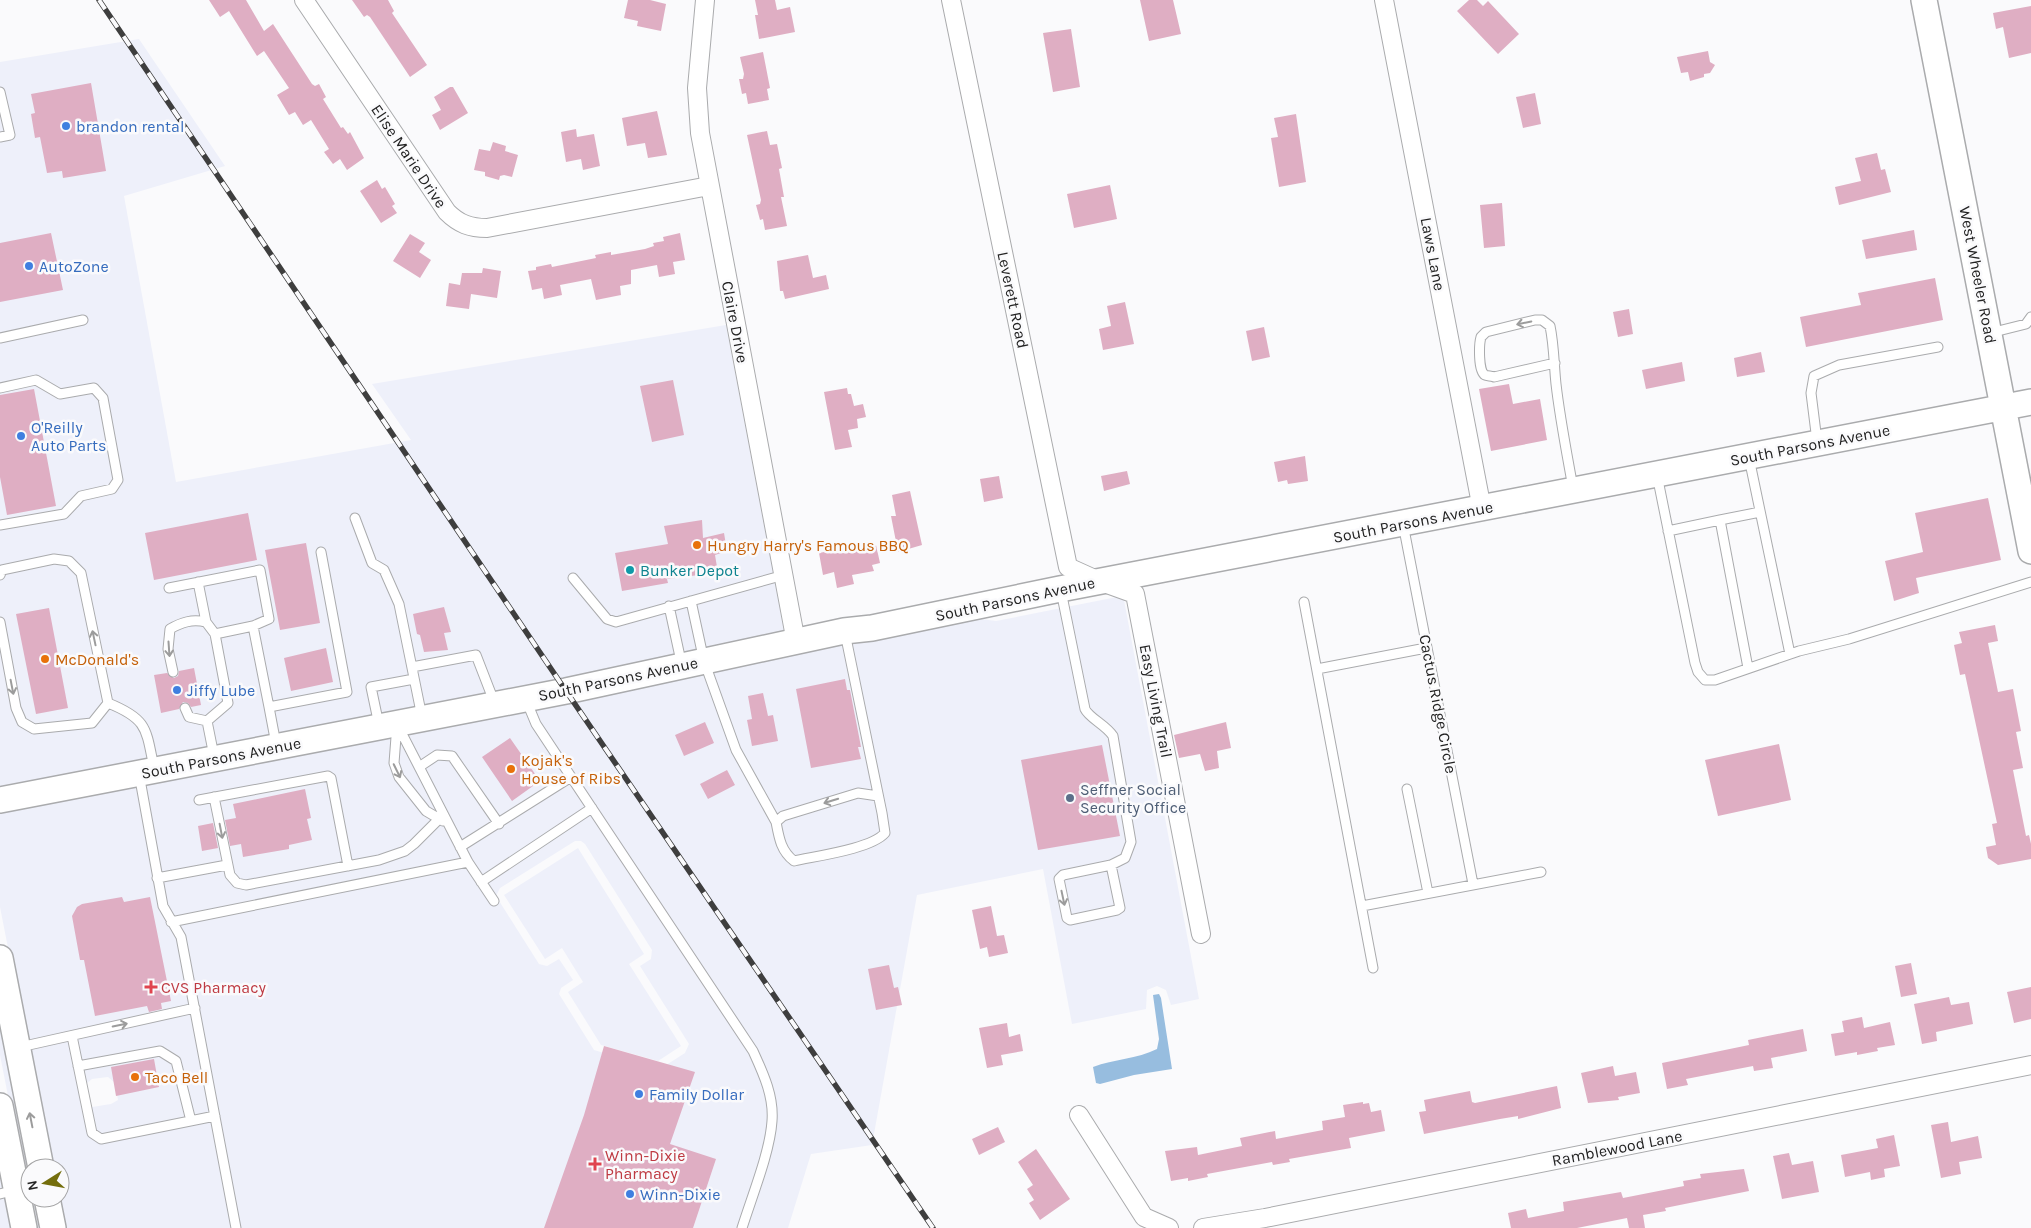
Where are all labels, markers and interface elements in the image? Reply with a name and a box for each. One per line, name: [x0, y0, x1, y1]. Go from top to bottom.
street label: Elise Marie Drive: [367, 101, 451, 211]
place label: brandon rental: [76, 117, 184, 136]
marker: brandon rental: [60, 120, 72, 132]
street label: West Wheeler Road: [1955, 205, 2001, 345]
street label: Laws Lane: [1417, 216, 1449, 292]
street label: Leverett Road: [993, 250, 1033, 350]
place label: AutoZone: [39, 257, 109, 276]
marker: AutoZone: [23, 260, 35, 272]
street label: Claire Drive: [718, 279, 752, 365]
one-way arrow: [1517, 318, 1533, 328]
place label: O'Reilly Auto Parts: [31, 418, 106, 455]
street label: South Parsons Avenue: [1728, 420, 1892, 470]
marker: O'Reilly Auto Parts: [15, 430, 27, 442]
street label: South Parsons Avenue: [1331, 497, 1495, 547]
place label: Hungry Harry's Famous BBQ: [707, 536, 909, 555]
marker: Hungry Harry's Famous BBQ: [691, 539, 703, 551]
place label: Bunker Depot: [640, 561, 739, 580]
marker: Bunker Depot: [624, 564, 636, 576]
street label: South Parsons Avenue: [933, 573, 1097, 625]
one-way arrow: [89, 630, 99, 646]
street label: Cactus Ridge Circle: [1415, 633, 1461, 775]
one-way arrow: [165, 640, 174, 656]
street label: Easy Living Trail: [1136, 643, 1176, 759]
place label: McDonald's: [55, 650, 139, 669]
marker: McDonald's: [39, 653, 51, 665]
street label: South Parsons Avenue: [536, 653, 700, 705]
one-way arrow: [8, 679, 18, 695]
place label: Jiffy Lube: [187, 681, 255, 700]
marker: Jiffy Lube: [171, 684, 183, 696]
street label: South Parsons Avenue: [139, 733, 303, 783]
place label: Kojak's House of Ribs: [521, 751, 621, 788]
marker: Kojak's House of Ribs: [505, 763, 517, 775]
one-way arrow: [393, 764, 403, 779]
place label: Seffner Social Security Office: [1080, 780, 1186, 817]
marker: Seffner Social Security Office: [1064, 792, 1076, 804]
one-way arrow: [823, 797, 839, 807]
one-way arrow: [216, 823, 226, 839]
one-way arrow: [1058, 889, 1068, 905]
place label: CVS Pharmacy: [161, 978, 266, 997]
marker: CVS Pharmacy: [145, 981, 157, 993]
one-way arrow: [111, 1020, 127, 1029]
place label: Taco Bell: [145, 1068, 208, 1087]
marker: Taco Bell: [129, 1071, 141, 1083]
place label: Family Dollar: [649, 1085, 744, 1104]
marker: Family Dollar: [633, 1088, 645, 1100]
one-way arrow: [26, 1113, 36, 1129]
street label: Ramblewood Lane: [1550, 1126, 1684, 1170]
place label: Winn-Dixie Pharmacy: [605, 1146, 685, 1183]
north arrow: [20, 1158, 70, 1208]
marker: Winn-Dixie Pharmacy: [589, 1158, 601, 1170]
text: N: [23, 1179, 42, 1192]
place label: Winn-Dixie: [640, 1185, 720, 1204]
marker: Winn-Dixie: [624, 1188, 636, 1200]

